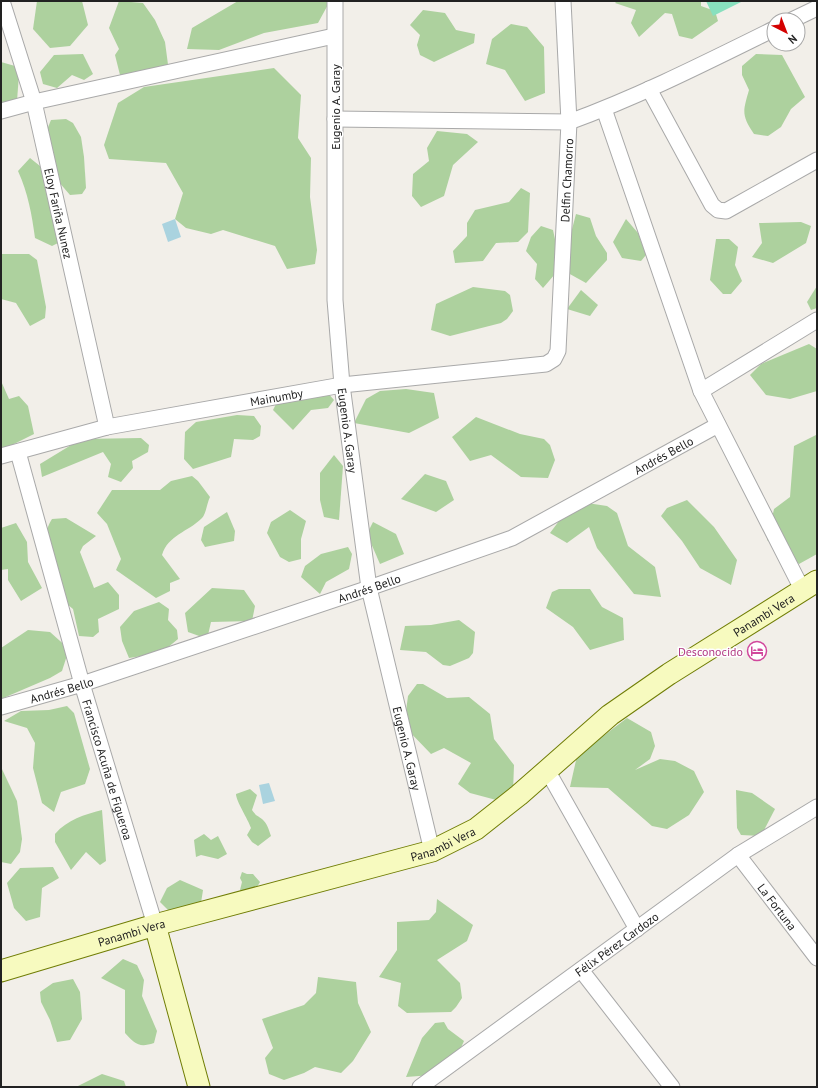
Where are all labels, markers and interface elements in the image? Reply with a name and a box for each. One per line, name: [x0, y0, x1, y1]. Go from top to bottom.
north arrow: [766, 12, 806, 52]
text: N: [785, 32, 800, 47]
street label: Eugenio A. Garay: [328, 64, 343, 150]
street label: Delfin Chamorro: [557, 138, 576, 223]
street label: Eloy Fariña Nunez: [42, 167, 76, 260]
street label: Mainumby: [249, 385, 304, 409]
street label: Eugenio A. Garay: [335, 387, 361, 474]
street label: Andrés Bello: [631, 433, 696, 477]
street label: Andrés Bello: [336, 570, 402, 605]
street label: Panambi Vera: [730, 590, 797, 639]
hotel icon: Desconocido: [746, 640, 768, 662]
place label: Desconocido: [678, 644, 743, 659]
street label: Andrés Bello: [28, 673, 95, 706]
street label: Francisco Acuña de Figueroa: [80, 697, 136, 842]
street label: Eugenio A. Garay: [390, 705, 425, 792]
street label: Panambi Vera: [409, 823, 478, 864]
street label: La Fortuna: [755, 880, 800, 933]
street label: Félix Pérez Cardozo: [572, 908, 661, 979]
street label: Panambi Vera: [96, 915, 167, 949]

